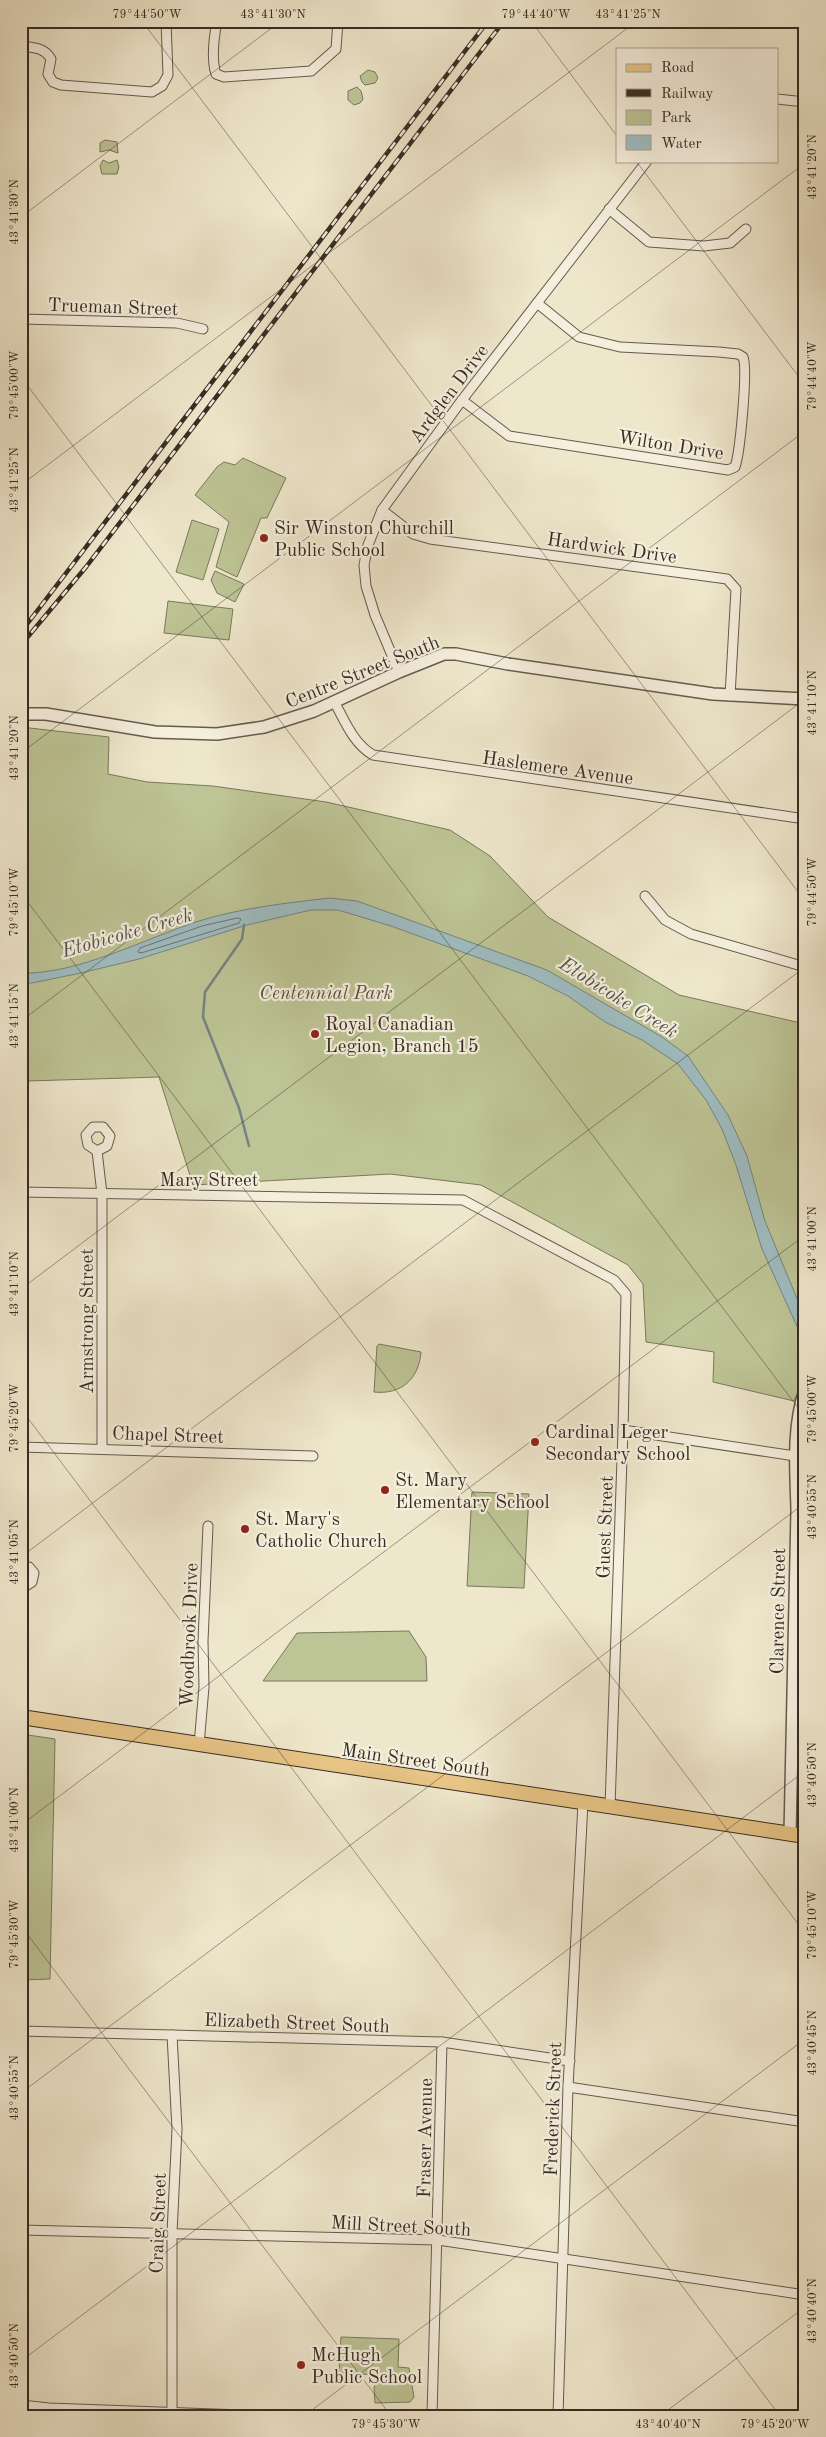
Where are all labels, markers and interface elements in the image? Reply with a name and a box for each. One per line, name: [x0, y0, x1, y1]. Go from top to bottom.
text: 79°44'50"W: [112, 8, 182, 21]
text: 43°41'25"N: [595, 8, 661, 21]
text: 43°41'30"N: [240, 9, 306, 21]
text: 79°44'40"W: [501, 9, 571, 21]
legend: [616, 48, 778, 162]
text: Road: [661, 61, 695, 76]
text: Railway: [661, 87, 714, 102]
text: Park: [661, 111, 692, 126]
text: 43°41'20"N: [807, 134, 819, 200]
text: Water: [661, 137, 702, 152]
text: 43°41'30"N: [9, 179, 21, 245]
street label: Trueman Street: [47, 297, 179, 320]
text: 79°44'40"W: [807, 341, 819, 411]
street label: Ardglen Drive: [407, 342, 493, 447]
text: 79°45'00"W: [8, 350, 21, 420]
street label: Wilton Drive: [616, 429, 725, 464]
text: 43°41'25"N: [8, 447, 21, 513]
place label: Sir Winston Churchill Public School: [274, 520, 454, 561]
street label: Hardwick Drive: [545, 531, 678, 568]
marker: Sir Winston Churchill Public School: [258, 532, 270, 544]
street label: Centre Street South: [283, 634, 443, 713]
text: 43°41'10"N: [807, 670, 819, 736]
text: 43°41'20"N: [9, 715, 21, 781]
street label: Haslemere Avenue: [481, 749, 634, 789]
text: 79°44'50"W: [806, 857, 819, 927]
text: 79°45'10"W: [8, 867, 21, 937]
water label: Etobicoke Creek: [59, 906, 196, 962]
water label: Etobicoke Creek: [554, 954, 681, 1043]
text: 43°41'15"N: [8, 983, 21, 1049]
park label: Centennial Park: [259, 985, 393, 1004]
place label: Royal Canadian Legion, Branch 15: [325, 1016, 479, 1057]
marker: Royal Canadian Legion, Branch 15: [309, 1028, 321, 1040]
street label: Mary Street: [160, 1172, 258, 1191]
text: 43°41'00"N: [807, 1206, 819, 1272]
street label: Armstrong Street: [79, 1248, 98, 1394]
text: 43°41'10"N: [9, 1251, 21, 1317]
text: 79°45'00"W: [806, 1374, 819, 1444]
text: 79°45'20"W: [8, 1383, 21, 1453]
place label: Cardinal Leger Secondary School: [545, 1424, 690, 1465]
street label: Chapel Street: [112, 1425, 224, 1448]
marker: Cardinal Leger Secondary School: [529, 1436, 541, 1448]
place label: St. Mary Elementary School: [395, 1472, 550, 1513]
text: 43°40'55"N: [806, 1474, 819, 1540]
street label: Guest Street: [595, 1475, 618, 1579]
marker: St. Mary Elementary School: [379, 1484, 391, 1496]
place label: St. Mary's Catholic Church: [255, 1511, 387, 1552]
text: 43°41'05"N: [8, 1519, 21, 1585]
marker: St. Mary's Catholic Church: [239, 1523, 251, 1535]
street label: Clarence Street: [769, 1548, 790, 1675]
street label: Woodbrook Drive: [178, 1563, 203, 1708]
street label: Main Street South: [340, 1742, 491, 1781]
text: 43°40'50"N: [806, 1742, 819, 1808]
text: 43°41'00"N: [9, 1787, 21, 1853]
text: 79°45'10"W: [806, 1890, 819, 1960]
text: 79°45'30"W: [8, 1899, 21, 1969]
text: 43°40'45"N: [806, 2010, 819, 2076]
street label: Elizabeth Street South: [204, 2012, 390, 2037]
street label: Frederick Street: [543, 2041, 566, 2177]
text: 43°40'55"N: [8, 2055, 21, 2121]
street label: Fraser Avenue: [416, 2078, 437, 2198]
street label: Craig Street: [148, 2172, 171, 2274]
street label: Mill Street South: [330, 2214, 472, 2241]
text: 43°40'40"N: [807, 2278, 819, 2344]
text: 43°40'50"N: [8, 2323, 21, 2389]
place label: McHugh Public School: [311, 2347, 422, 2388]
marker: McHugh Public School: [295, 2359, 307, 2371]
text: 79°45'30"W: [351, 2418, 421, 2431]
text: 79°45'20"W: [740, 2418, 810, 2431]
text: 43°40'40"N: [635, 2419, 701, 2431]

